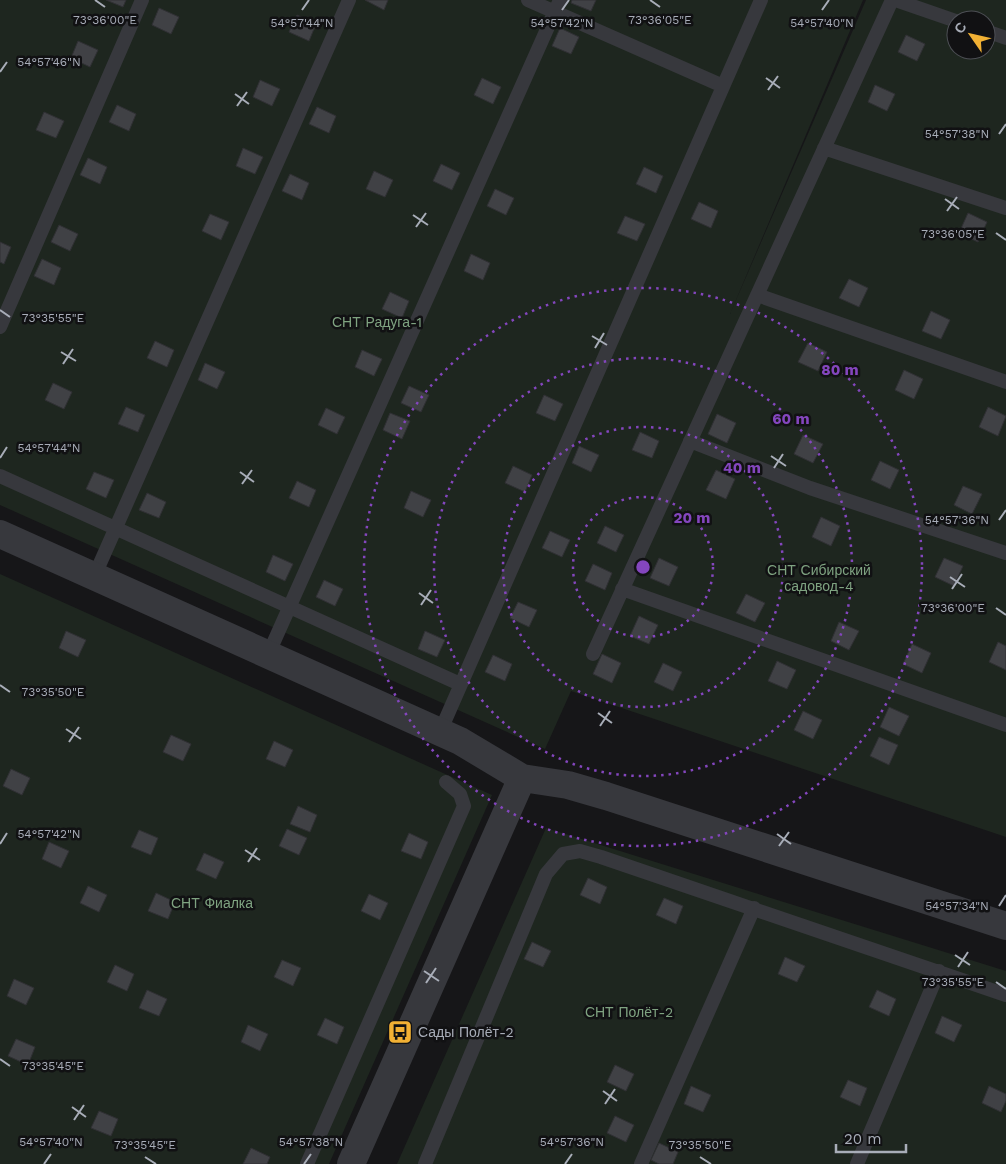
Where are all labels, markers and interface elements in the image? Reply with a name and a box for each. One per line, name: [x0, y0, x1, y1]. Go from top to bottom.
north arrow: [946, 10, 996, 60]
text: 73°36'00"E: [73, 13, 137, 27]
text: 73°36'05"E: [628, 13, 692, 27]
text: 54°57'44"N: [271, 16, 333, 30]
text: 54°57'42"N: [530, 16, 594, 30]
text: 54°57'40"N: [790, 16, 854, 30]
text: С: [951, 19, 970, 36]
text: 54°57'46"N: [17, 55, 81, 69]
text: 54°57'38"N: [925, 127, 989, 141]
text: 73°36'05"E: [921, 227, 985, 241]
text: 73°35'55"E: [22, 311, 85, 325]
park label: СНТ Радуга-1: [332, 314, 422, 330]
text: 80 m: [821, 361, 859, 379]
text: 60 m: [772, 410, 810, 428]
text: 54°57'44"N: [18, 441, 80, 455]
text: 40 m: [723, 459, 761, 477]
text: 20 m: [673, 509, 711, 527]
text: 54°57'36"N: [925, 513, 989, 527]
centre of rings: [634, 558, 652, 576]
park label: СНТ Сибирский садовод-4: [767, 562, 871, 594]
text: 73°36'00"E: [921, 601, 985, 615]
text: 73°35'50"E: [22, 685, 85, 699]
text: 54°57'42"N: [17, 827, 81, 841]
park label: СНТ Фиалка: [171, 895, 253, 911]
text: 54°57'34"N: [925, 899, 989, 913]
text: 73°35'55"E: [922, 975, 985, 989]
park label: СНТ Полёт-2: [585, 1004, 673, 1020]
bus stop icon: Сады Полёт-2: [387, 1019, 413, 1045]
place label: Сады Полёт-2: [418, 1024, 514, 1040]
text: 73°35'45"E: [22, 1059, 84, 1073]
scale bar: [836, 1122, 906, 1154]
text: 20 m: [844, 1130, 882, 1148]
text: 54°57'40"N: [19, 1135, 83, 1149]
text: 54°57'38"N: [279, 1135, 343, 1149]
text: 54°57'36"N: [540, 1135, 604, 1149]
text: 73°35'45"E: [114, 1138, 176, 1152]
text: 73°35'50"E: [669, 1138, 732, 1152]

